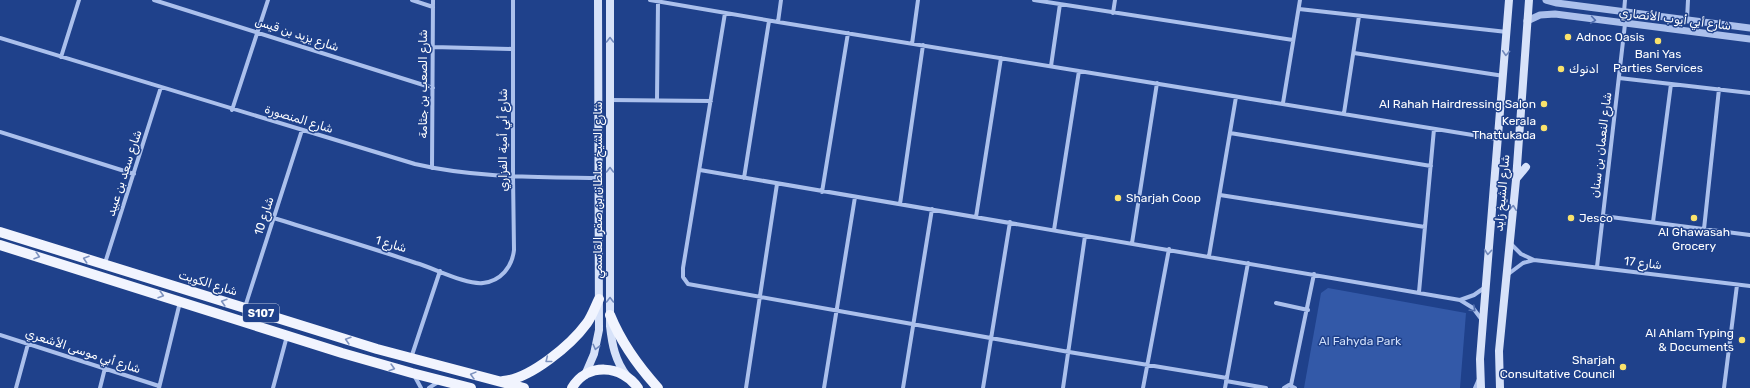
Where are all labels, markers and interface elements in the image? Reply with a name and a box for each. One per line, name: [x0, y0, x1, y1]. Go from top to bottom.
street label: شارع أبي أيوب الأنصاري: [1618, 5, 1732, 35]
street label: شارع يزيد بن قيس: [253, 14, 341, 56]
one-way arrow: [1590, 15, 1596, 24]
street label: شارع الصعب بن جثامة: [416, 29, 432, 139]
place label: Adnoc Oasis: [1576, 30, 1645, 44]
marker: Adnoc Oasis: [1563, 32, 1573, 42]
marker: Bani Yas Parties Services: [1653, 36, 1663, 46]
one-way arrow: [606, 37, 614, 43]
place label: Bani Yas Parties Services: [1613, 47, 1703, 75]
one-way arrow: [1501, 50, 1510, 56]
place label: ادنوك: [1569, 62, 1599, 77]
marker: ادنوك: [1556, 64, 1566, 74]
street label: شارع أبي أمية الفزاري: [496, 88, 512, 192]
street label: شارع النعمان بن سنان: [1588, 91, 1616, 199]
place label: Al Rahah Hairdressing Salon: [1379, 97, 1536, 111]
marker: Al Rahah Hairdressing Salon: [1539, 99, 1549, 109]
street label: شارع الشيخ سلطان بن صقر القاسمي: [591, 101, 607, 279]
street label: شارع المنصورة: [262, 102, 335, 138]
place label: Kerala Thattukada: [1472, 114, 1536, 142]
marker: Kerala Thattukada: [1539, 123, 1549, 133]
street label: شارع سعد بن عبيد: [103, 128, 146, 219]
street label: شارع الشيخ زايد: [1492, 154, 1514, 232]
one-way arrow: [606, 167, 614, 173]
place label: Sharjah Coop: [1126, 191, 1201, 205]
marker: Sharjah Coop: [1113, 193, 1123, 203]
street label: شارع 10: [251, 195, 279, 238]
one-way arrow: [1508, 205, 1517, 211]
place label: Jesco: [1579, 211, 1613, 225]
marker: Jesco: [1566, 213, 1576, 223]
marker: Al Ghawasah Grocery: [1689, 213, 1699, 223]
place label: Al Ghawasah Grocery: [1658, 225, 1730, 253]
street label: شارع 1: [373, 233, 408, 257]
one-way arrow: [1484, 249, 1493, 255]
one-way arrow: [34, 252, 41, 260]
street label: شارع 17: [1623, 254, 1663, 274]
one-way arrow: [83, 255, 90, 264]
street label: شارع الكويت: [176, 267, 239, 301]
one-way arrow: [158, 290, 165, 299]
one-way arrow: [606, 297, 614, 303]
one-way arrow: [220, 298, 227, 307]
road number: S107: [243, 304, 279, 322]
one-way arrow: [1468, 304, 1476, 311]
street label: شارع أبي موسى الأشعري: [23, 326, 143, 378]
place label: Al Ahlam Typing & Documents: [1645, 326, 1734, 354]
park label: Al Fahyda Park: [1319, 334, 1402, 348]
marker: Al Ahlam Typing & Documents: [1737, 335, 1747, 345]
one-way arrow: [344, 336, 351, 345]
one-way arrow: [592, 343, 600, 350]
place label: Sharjah Consultative Council: [1500, 353, 1615, 381]
one-way arrow: [545, 355, 552, 362]
marker: Sharjah Consultative Council: [1618, 362, 1628, 372]
one-way arrow: [389, 363, 396, 372]
one-way arrow: [470, 371, 477, 380]

